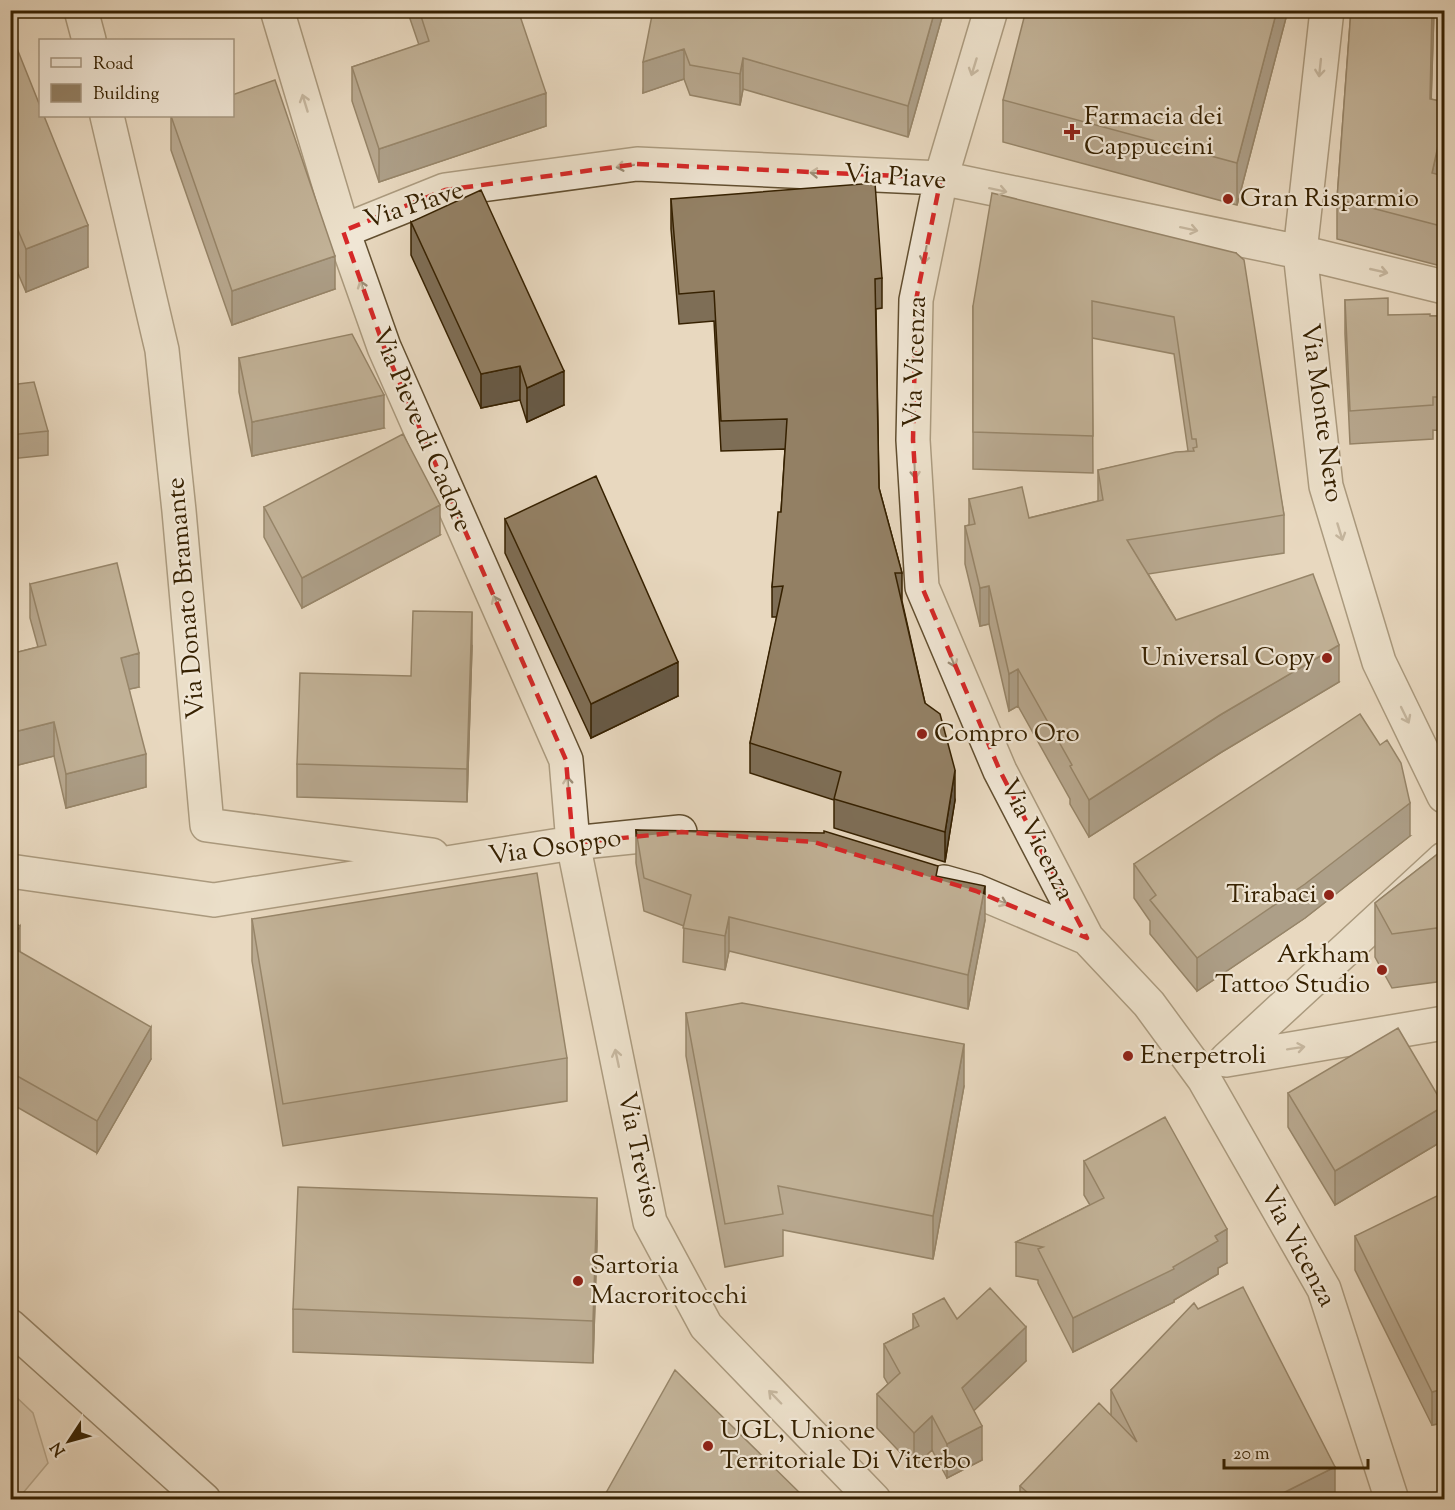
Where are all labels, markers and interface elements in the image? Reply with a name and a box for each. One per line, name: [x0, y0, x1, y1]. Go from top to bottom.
legend: [39, 39, 234, 117]
text: Road: [93, 52, 133, 78]
one-way arrow: [968, 57, 979, 76]
one-way arrow: [1314, 58, 1325, 78]
text: Building: [93, 82, 159, 108]
one-way arrow: [299, 94, 310, 113]
place label: Farmacia dei Cappuccini: [1084, 99, 1223, 166]
marker: Farmacia dei Cappuccini: [1065, 125, 1079, 139]
street label: Via Piave: [843, 156, 947, 200]
one-way arrow: [615, 161, 635, 172]
one-way arrow: [810, 167, 830, 178]
street label: Via Piave: [359, 173, 469, 239]
place label: Gran Risparmio: [1240, 181, 1419, 218]
one-way arrow: [988, 185, 1007, 196]
marker: Gran Risparmio: [1221, 192, 1235, 206]
one-way arrow: [1179, 224, 1198, 235]
one-way arrow: [919, 245, 930, 264]
one-way arrow: [1369, 266, 1389, 277]
one-way arrow: [357, 280, 368, 299]
street label: Via Vicenza: [895, 295, 937, 429]
street label: Via Monte Nero: [1290, 321, 1352, 505]
street label: Via Pieve di Cadore: [361, 322, 481, 538]
one-way arrow: [909, 460, 920, 480]
street label: Via Donato Bramante: [158, 476, 216, 720]
one-way arrow: [1335, 522, 1346, 541]
one-way arrow: [491, 596, 502, 614]
place label: Universal Copy: [1141, 640, 1315, 677]
one-way arrow: [947, 649, 958, 667]
marker: Universal Copy: [1320, 651, 1334, 665]
one-way arrow: [1399, 706, 1411, 724]
place label: Compro Oro: [934, 716, 1080, 753]
marker: Compro Oro: [915, 727, 929, 741]
street label: Via Vicenza: [990, 773, 1082, 907]
one-way arrow: [562, 775, 573, 795]
street label: Via Osoppo: [486, 820, 624, 876]
place label: Tirabaci: [1226, 877, 1317, 914]
marker: Tirabaci: [1322, 888, 1336, 902]
one-way arrow: [990, 896, 1008, 907]
place label: Arkham Tattoo Studio: [1215, 937, 1370, 1004]
marker: Arkham Tattoo Studio: [1375, 963, 1389, 977]
place label: Enerpetroli: [1140, 1038, 1266, 1075]
one-way arrow: [1286, 1042, 1306, 1053]
one-way arrow: [611, 1049, 622, 1068]
marker: Enerpetroli: [1121, 1049, 1135, 1063]
street label: Via Treviso: [607, 1089, 669, 1221]
street label: Via Vicenza: [1250, 1180, 1344, 1314]
place label: Sartoria Macroritocchi: [590, 1248, 747, 1315]
marker: Sartoria Macroritocchi: [571, 1274, 585, 1288]
one-way arrow: [767, 1389, 782, 1404]
north arrow: [39, 1411, 99, 1471]
place label: UGL, Unione Territoriale Di Viterbo: [720, 1413, 971, 1480]
scale bar: [1224, 1432, 1368, 1470]
text: N: [46, 1436, 72, 1460]
marker: UGL, Unione Territoriale Di Viterbo: [701, 1439, 715, 1453]
text: 20 m: [1233, 1442, 1270, 1468]

